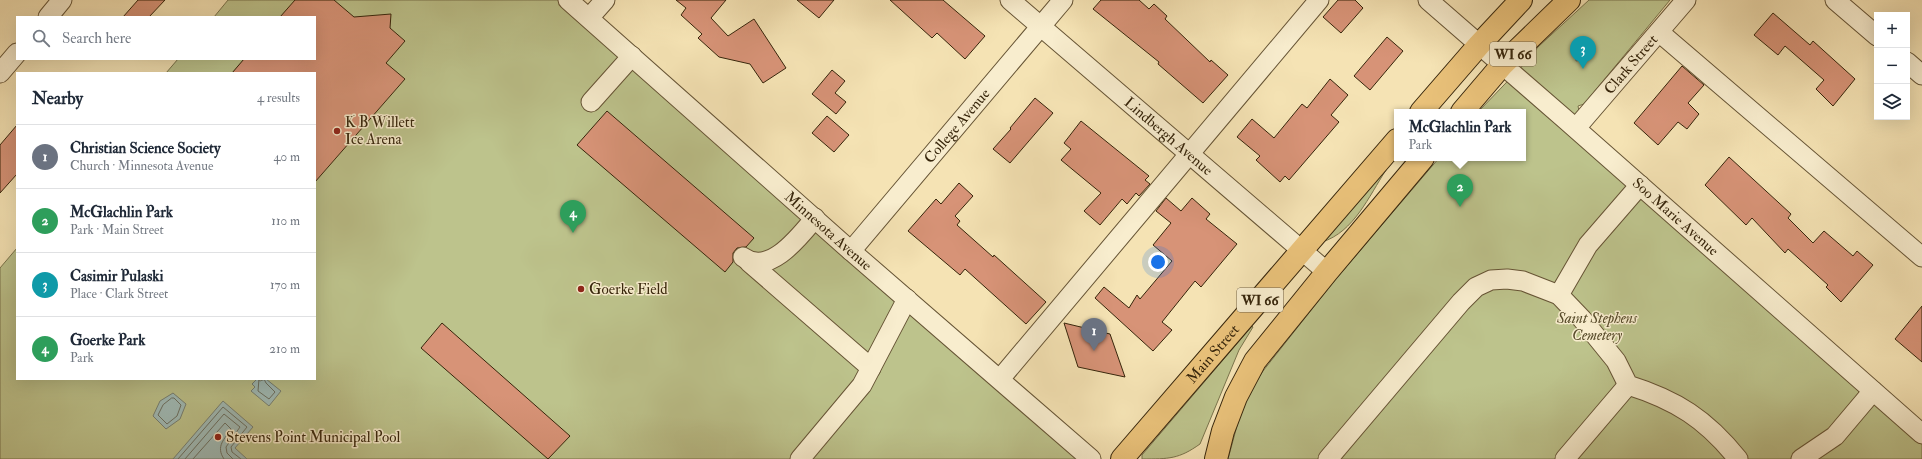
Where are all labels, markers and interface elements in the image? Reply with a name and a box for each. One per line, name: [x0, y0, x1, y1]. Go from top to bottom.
map controls: [1874, 12, 1910, 120]
button: +: [1874, 12, 1910, 48]
search box: [16, 16, 316, 60]
icon: search: [30, 27, 52, 49]
text: Search here: [62, 29, 131, 48]
street label: Clark Street: [1600, 31, 1662, 99]
pin: 3: [1570, 36, 1596, 69]
road number: WI 66: [1490, 42, 1536, 66]
button: −: [1874, 48, 1910, 84]
button: layers: [1874, 84, 1910, 120]
street label: College Avenue: [920, 85, 994, 167]
text: Nearby: [32, 88, 83, 109]
text: 4 results: [257, 90, 300, 106]
street label: Lindbergh Avenue: [1120, 93, 1217, 180]
popup: [1394, 109, 1526, 161]
place label: K B Willett Ice Arena: [345, 113, 415, 149]
text: McGlachlin Park: [1409, 118, 1511, 137]
marker: K B Willett Ice Arena: [332, 126, 342, 136]
text: Park: [1409, 137, 1432, 153]
text: Christian Science Society: [70, 139, 221, 158]
text: 1: [43, 149, 47, 165]
text: 40 m: [274, 149, 300, 165]
text: Church · Minnesota Avenue: [70, 158, 213, 174]
pin: 2: [1447, 174, 1473, 207]
street label: Soo Marie Avenue: [1628, 174, 1722, 260]
street label: Minnesota Avenue: [780, 188, 876, 275]
pin: 4: [560, 200, 586, 233]
text: McGlachlin Park: [70, 203, 173, 222]
text: 2: [42, 213, 48, 229]
text: 110 m: [271, 213, 300, 229]
text: Park · Main Street: [70, 222, 164, 238]
your location: [1148, 252, 1168, 272]
text: Casimir Pulaski: [70, 267, 163, 286]
text: 3: [43, 277, 48, 293]
text: 170 m: [270, 277, 300, 293]
place label: Goerke Field: [589, 280, 668, 299]
marker: Goerke Field: [576, 284, 586, 294]
text: Place · Clark Street: [70, 286, 168, 302]
road number: WI 66: [1237, 288, 1283, 312]
park label: Saint Stephens Cemetery: [1556, 309, 1638, 345]
pin: 1: [1081, 318, 1107, 351]
street label: Main Street: [1183, 321, 1244, 387]
text: Goerke Park: [70, 331, 145, 350]
text: 4: [41, 341, 49, 357]
text: 210 m: [269, 341, 300, 357]
text: Park: [70, 350, 94, 366]
place label: Stevens Point Municipal Pool: [226, 428, 400, 448]
marker: Stevens Point Municipal Pool: [213, 432, 223, 442]

